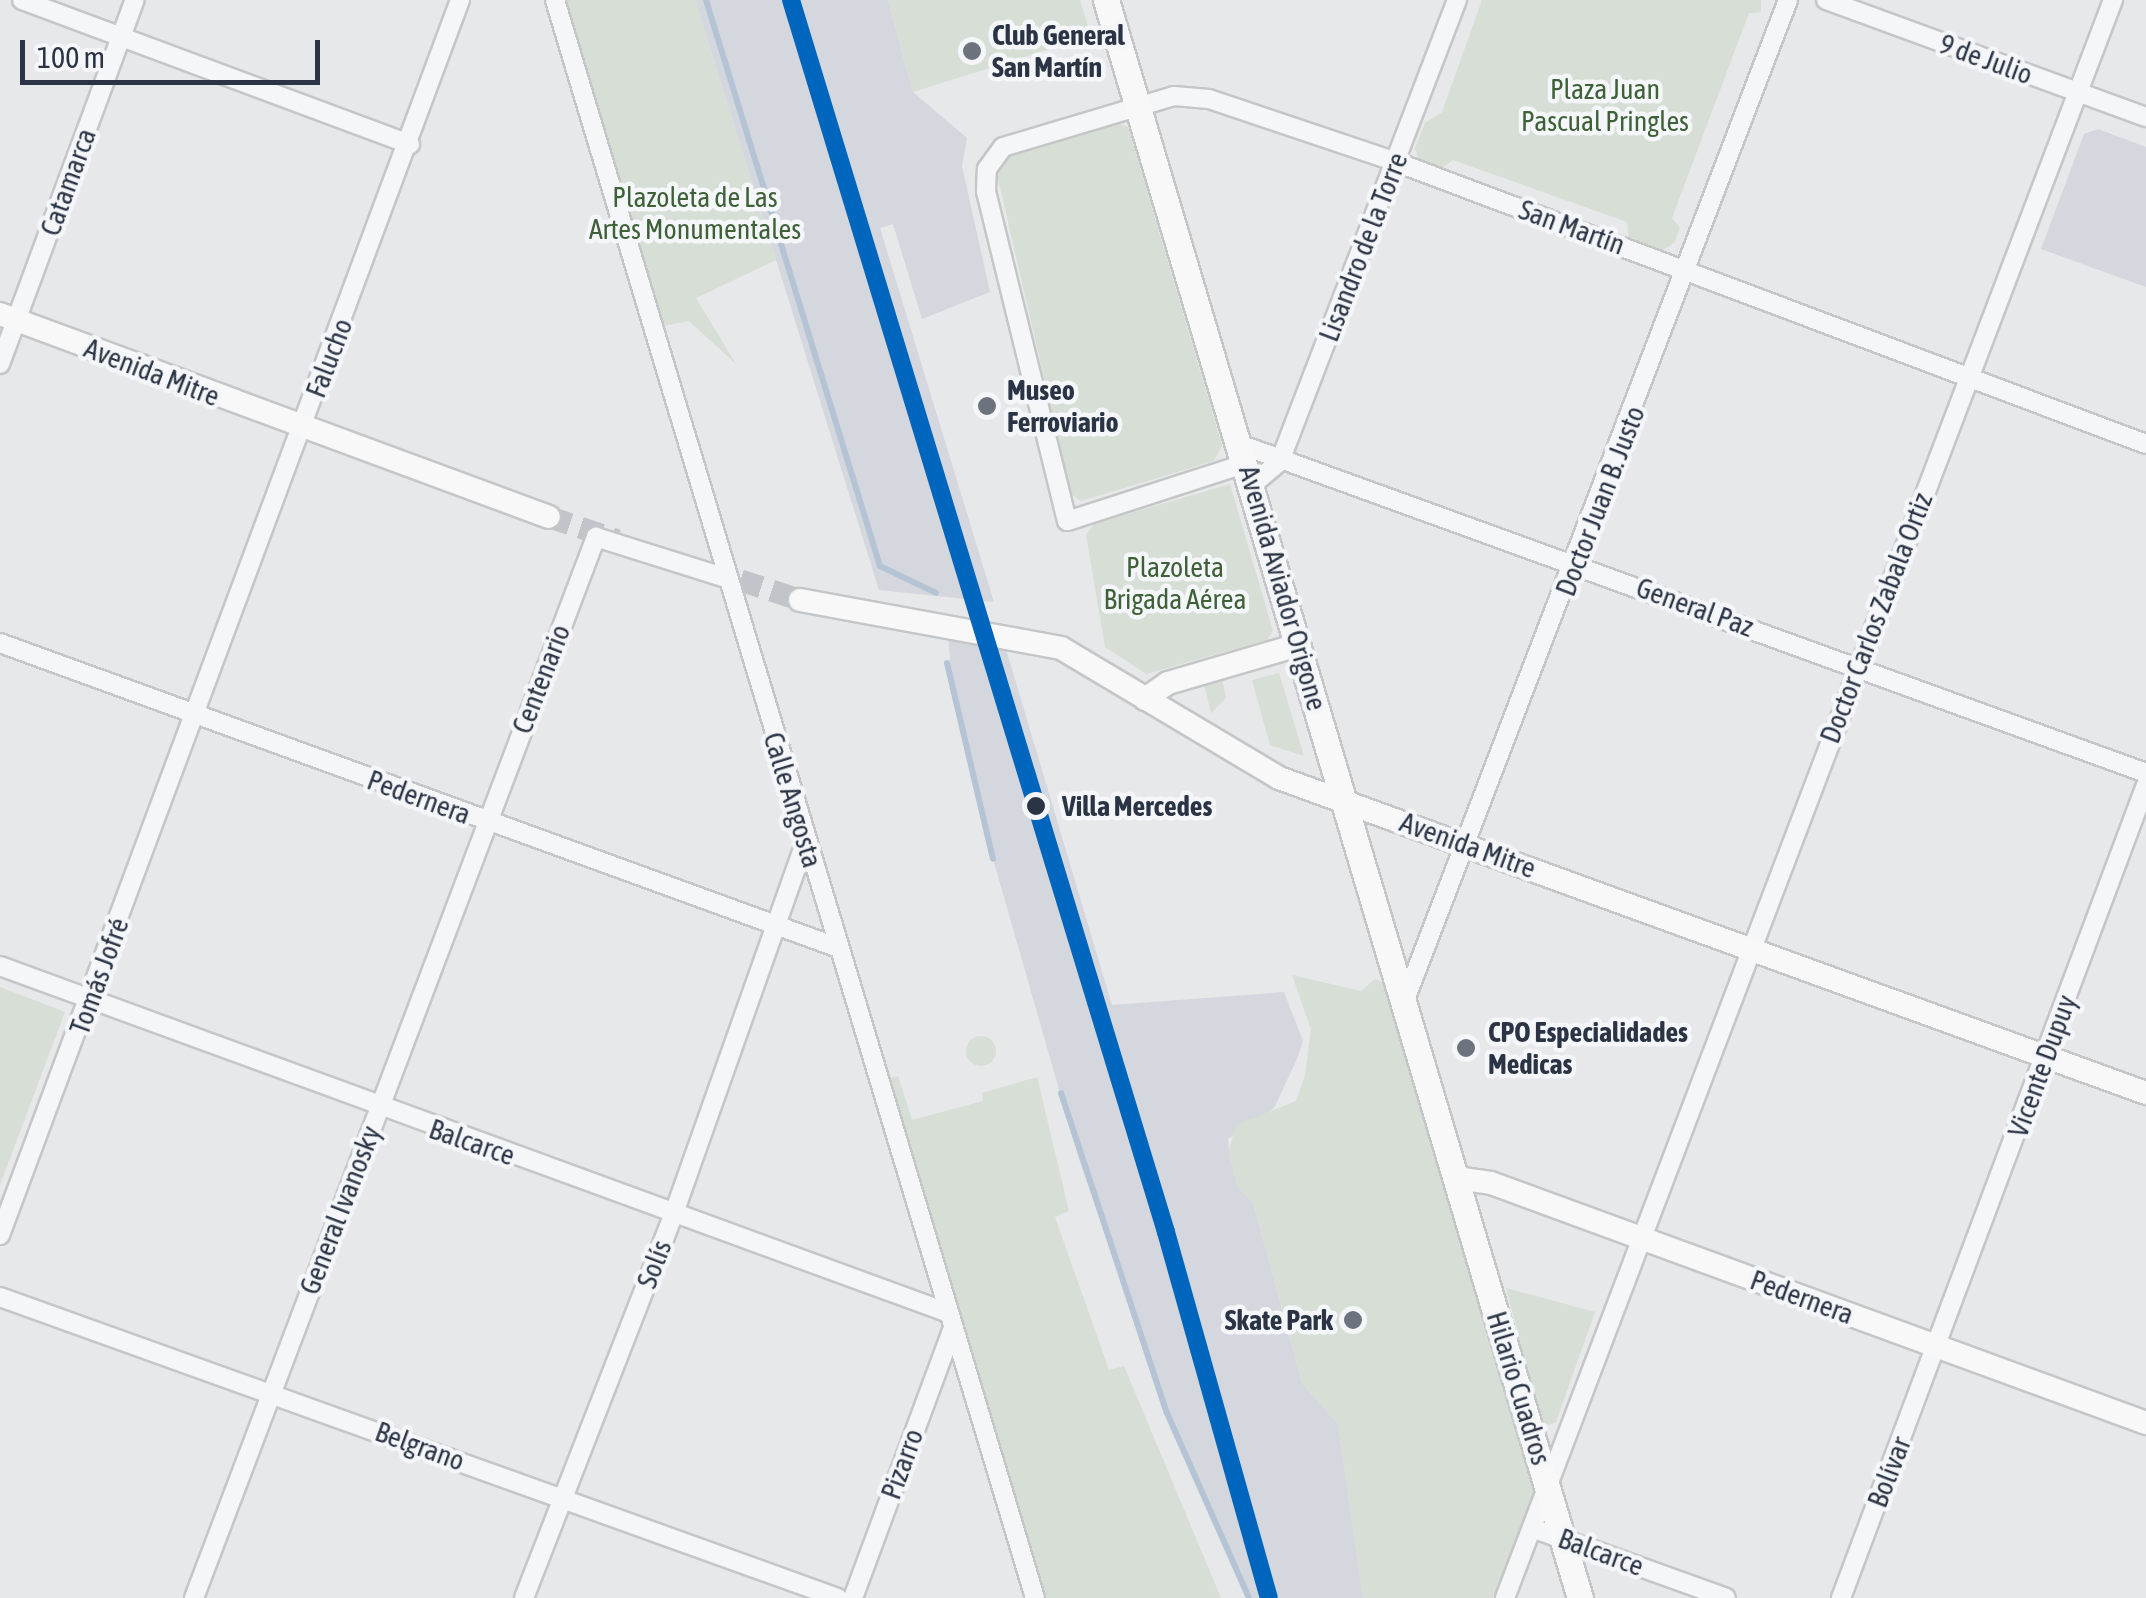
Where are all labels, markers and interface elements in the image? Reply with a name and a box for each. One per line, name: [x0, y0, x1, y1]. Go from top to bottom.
place label: Club General San Martín: [992, 18, 1125, 84]
scale bar: [25, 20, 325, 82]
street label: 9 de Julio: [1935, 27, 2037, 91]
text: 100 m: [37, 40, 105, 74]
marker: Club General San Martín: [961, 40, 983, 62]
park label: Plaza Juan Pascual Pringles: [1521, 72, 1689, 138]
street label: Catamarca: [33, 124, 103, 240]
street label: Lisandro de la Torre: [1312, 148, 1414, 346]
park label: Plazoleta de Las Artes Monumentales: [589, 180, 801, 246]
street label: San Martín: [1515, 192, 1629, 262]
street label: Falucho: [299, 314, 359, 402]
street label: Avenida Mitre: [80, 331, 224, 413]
place label: Museo Ferroviario: [1007, 373, 1119, 439]
marker: Museo Ferroviario: [976, 395, 998, 417]
street label: Doctor Juan B. Justo: [1548, 401, 1652, 601]
street label: Avenida Aviador Origone: [1232, 462, 1334, 714]
street label: Doctor Carlos Zabala Ortiz: [1813, 488, 1939, 748]
park label: Plazoleta Brigada Aérea: [1103, 550, 1247, 616]
street label: General Paz: [1632, 570, 1758, 644]
street label: Centenario: [505, 620, 577, 738]
street label: Calle Angosta: [757, 728, 829, 872]
street label: Pedernera: [363, 763, 475, 831]
marker: Villa Mercedes: [1019, 789, 1053, 823]
place label: Villa Mercedes: [1062, 789, 1212, 823]
street label: Avenida Mitre: [1396, 805, 1540, 885]
street label: Tomás Jofré: [62, 913, 136, 1039]
street label: Vicente Dupuy: [2001, 990, 2083, 1142]
place label: CPO Especialidades Medicas: [1488, 1015, 1688, 1081]
marker: CPO Especialidades Medicas: [1453, 1035, 1479, 1061]
street label: Balcarce: [425, 1112, 519, 1172]
street label: General Ivanosky: [292, 1121, 388, 1299]
street label: Solís: [630, 1235, 678, 1293]
street label: Pedernera: [1746, 1263, 1858, 1331]
place label: Skate Park: [1225, 1303, 1333, 1337]
street label: Hilario Cuadros: [1480, 1307, 1558, 1469]
marker: Skate Park: [1342, 1309, 1364, 1331]
street label: Belgrano: [371, 1414, 469, 1478]
street label: Pizarro: [874, 1424, 930, 1504]
street label: Bolívar: [1860, 1432, 1918, 1512]
street label: Balcarce: [1554, 1521, 1648, 1583]

